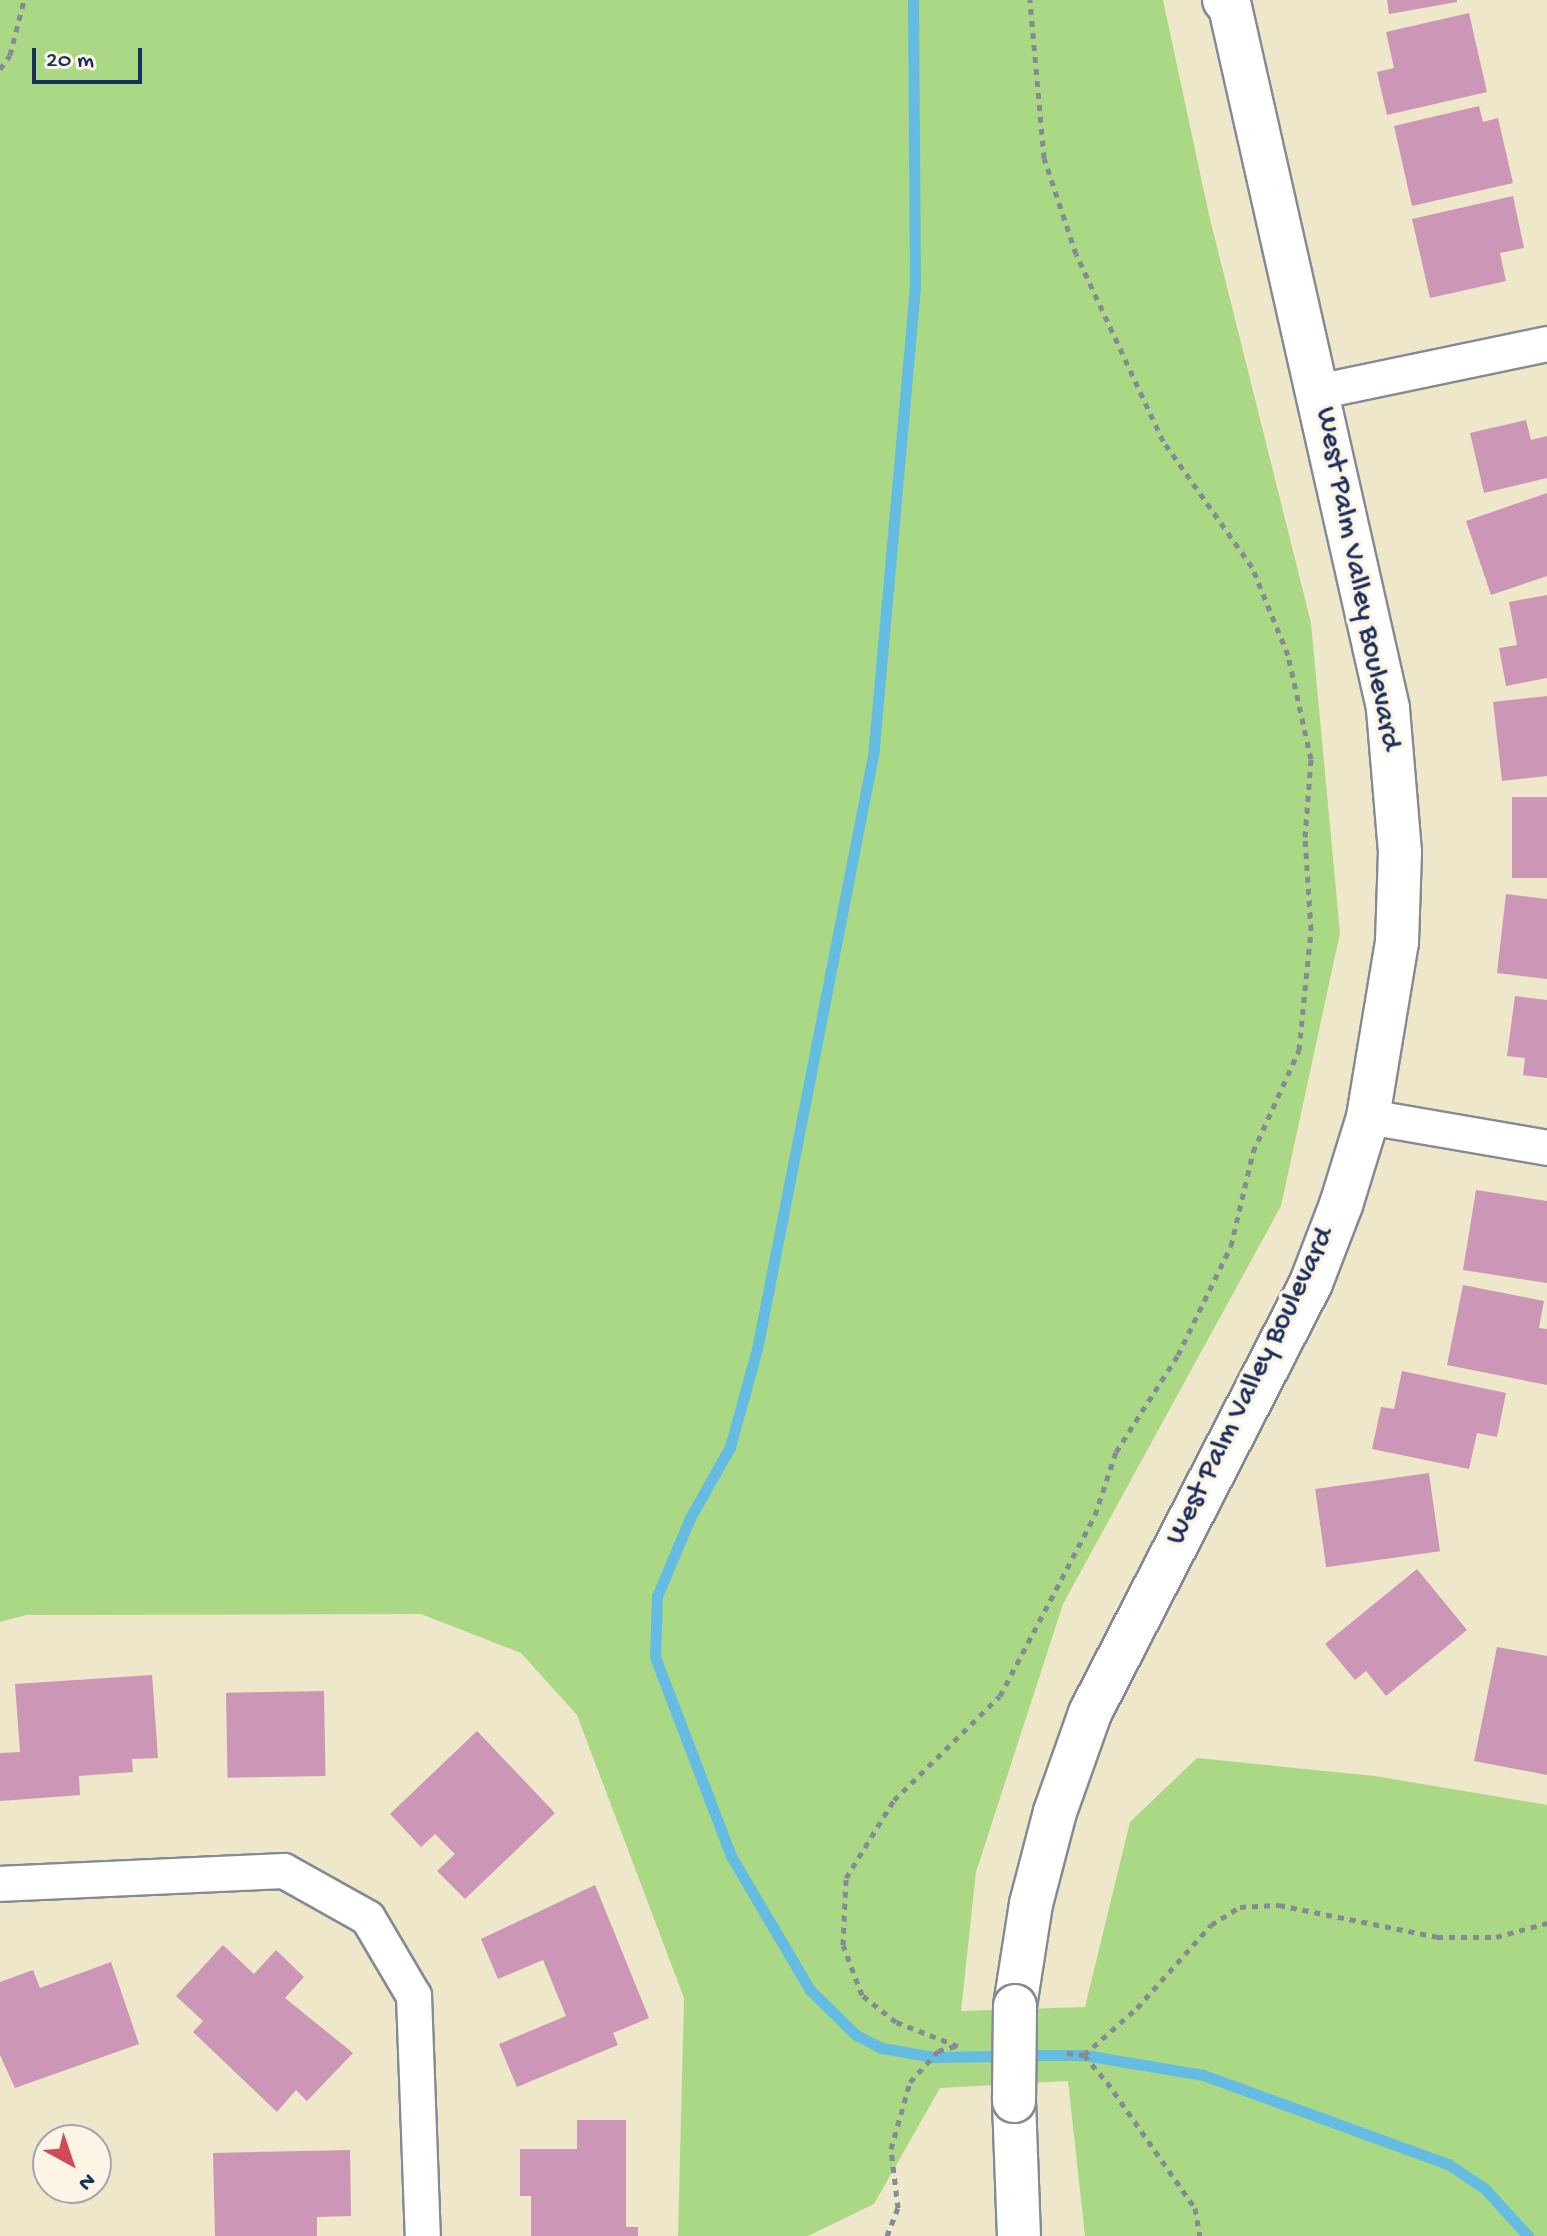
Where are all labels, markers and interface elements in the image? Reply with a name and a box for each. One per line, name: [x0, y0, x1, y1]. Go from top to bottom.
scale bar: [36, 32, 146, 82]
text: 20 m: [46, 47, 94, 76]
street label: West Palm Valley Boulevard: [1305, 404, 1407, 754]
street label: West Palm Valley Boulevard: [1159, 1222, 1345, 1552]
north arrow: [32, 2124, 112, 2204]
text: N: [72, 2166, 100, 2195]

